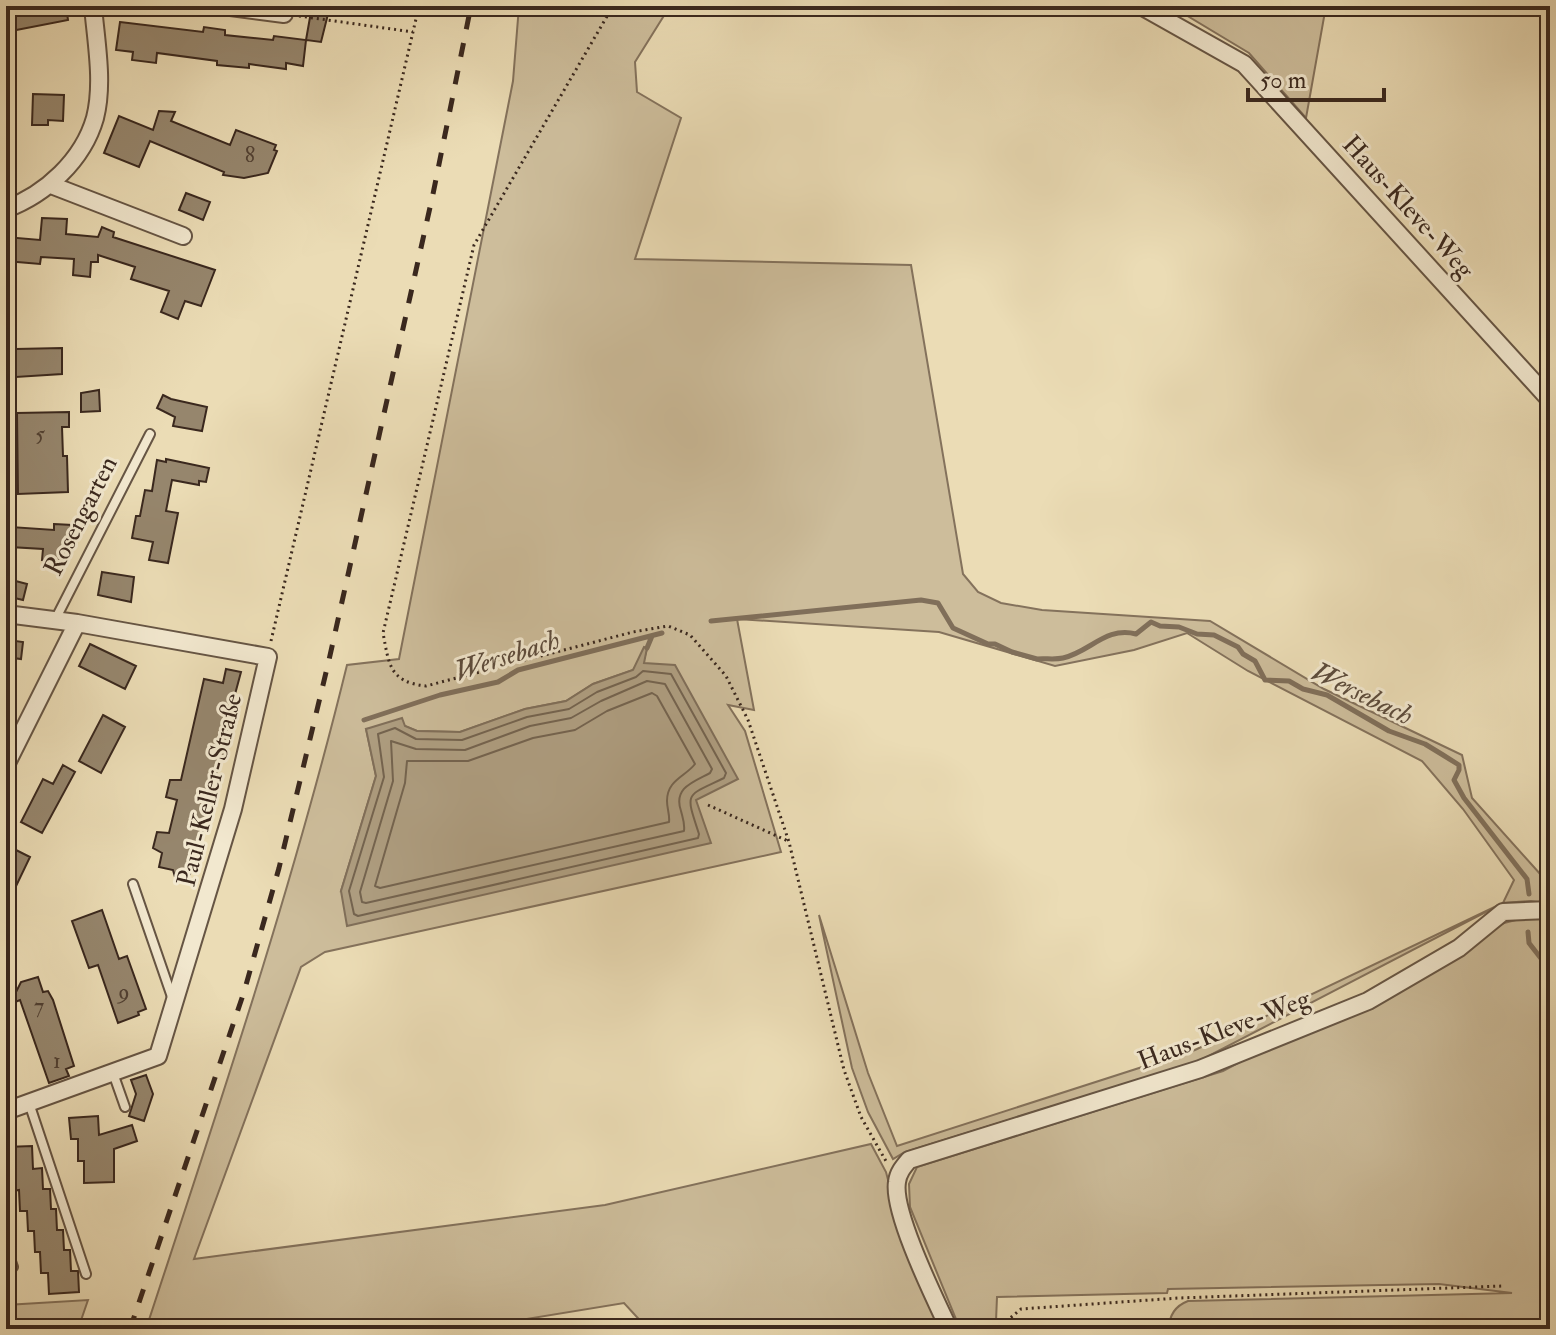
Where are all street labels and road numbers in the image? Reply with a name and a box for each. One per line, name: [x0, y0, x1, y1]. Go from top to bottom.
street label: Haus-Kleve-Weg: [1335, 129, 1481, 286]
street label: Rosengarten: [37, 451, 125, 581]
street label: Paul-Keller-Straße: [171, 690, 250, 890]
street label: Haus-Kleve-Weg: [1134, 982, 1316, 1077]

